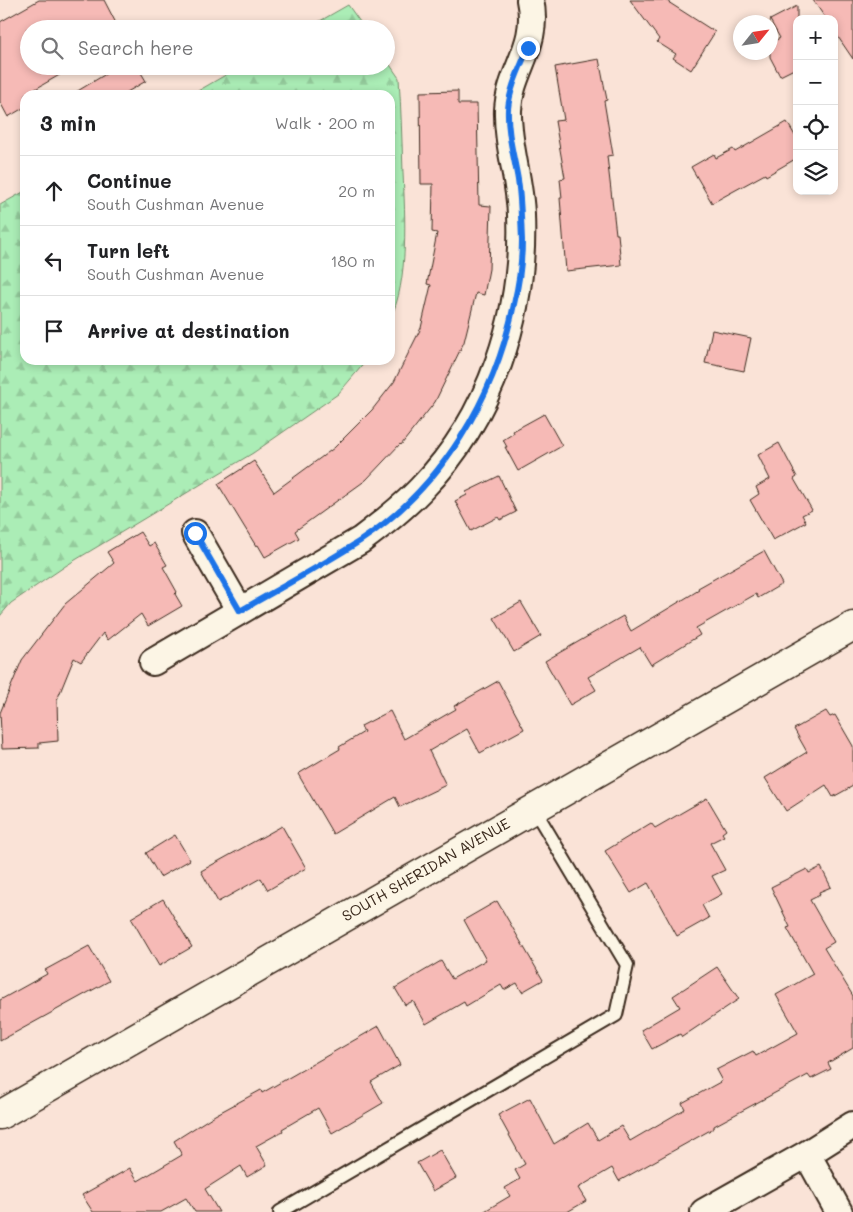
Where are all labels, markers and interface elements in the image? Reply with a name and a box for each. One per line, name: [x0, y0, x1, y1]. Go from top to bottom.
north arrow: [733, 15, 778, 60]
map controls: [793, 15, 838, 195]
button: +: [793, 15, 838, 60]
search box: [20, 20, 395, 75]
icon: search: [38, 34, 66, 62]
text: Search here: [78, 35, 194, 60]
route end: [517, 37, 540, 60]
button: −: [793, 60, 838, 105]
button: locate: [793, 105, 838, 150]
text: 3 min: [40, 109, 96, 136]
text: Walk · 200 m: [275, 112, 375, 133]
button: layers: [793, 150, 838, 195]
text: Continue: [87, 168, 172, 193]
icon: ahead: [40, 177, 68, 205]
text: 20 m: [338, 180, 375, 201]
text: South Cushman Avenue: [87, 193, 264, 214]
text: Turn left: [87, 238, 170, 263]
icon: left: [40, 247, 68, 275]
text: 180 m: [330, 250, 375, 271]
text: South Cushman Avenue: [87, 263, 264, 284]
icon: arrive: [40, 317, 68, 345]
text: Arrive at destination: [87, 318, 290, 343]
route start: [184, 522, 207, 545]
street label: SOUTH SHERIDAN AVENUE: [338, 813, 513, 925]

